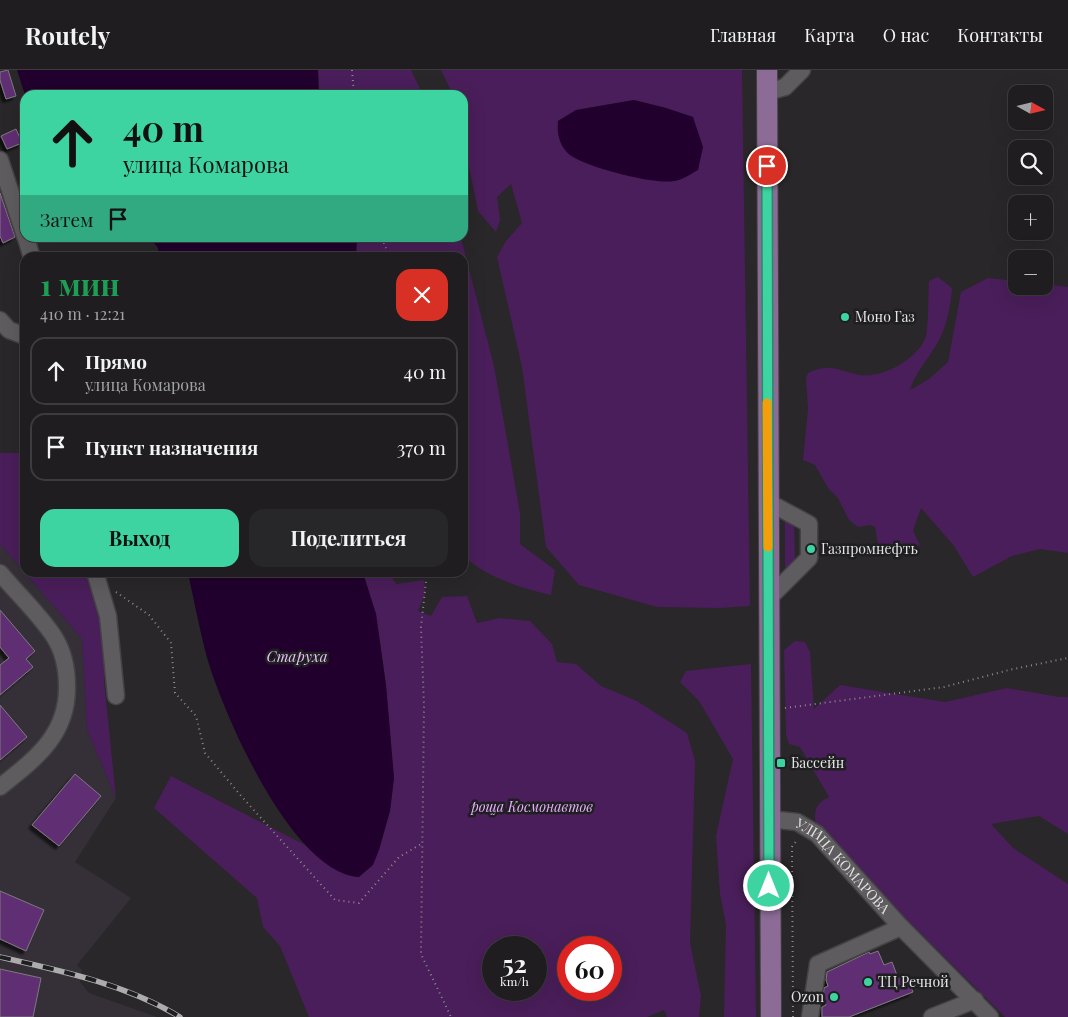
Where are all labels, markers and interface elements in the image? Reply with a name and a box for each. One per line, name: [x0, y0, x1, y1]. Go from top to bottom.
text: Routely: [25, 19, 110, 51]
text: Главная: [710, 23, 776, 47]
text: Карта: [804, 23, 855, 47]
text: О нас: [883, 23, 929, 47]
text: Контакты: [957, 23, 1043, 47]
north arrow: [1008, 85, 1052, 130]
map controls: [1008, 85, 1053, 295]
text: 40 m: [123, 104, 204, 151]
icon: ahead: [40, 110, 105, 175]
button: search: [1008, 140, 1053, 185]
pin: [746, 145, 788, 187]
text: улица Комарова: [123, 149, 289, 179]
icon: arrive: [753, 152, 781, 180]
button: +: [1008, 195, 1053, 240]
icon: arrive: [104, 205, 132, 233]
text: Затем: [40, 206, 94, 232]
button: −: [1008, 250, 1053, 295]
text: 1 мин: [40, 264, 120, 304]
button: close: [396, 269, 448, 321]
text: 410 m · 12:21: [40, 303, 125, 324]
place label: Моно Газ: [855, 307, 915, 326]
marker: Моно Газ: [839, 311, 851, 323]
text: Прямо: [85, 348, 147, 374]
icon: ahead: [42, 357, 70, 385]
text: 40 m: [404, 358, 446, 384]
text: улица Комарова: [85, 374, 206, 395]
icon: arrive: [42, 433, 70, 461]
text: Пункт назначения: [85, 434, 258, 460]
text: 370 m: [397, 434, 446, 460]
button: Выход: [40, 509, 239, 567]
button: Поделиться: [249, 509, 448, 567]
place label: Газпромнефть: [821, 539, 918, 558]
marker: Газпромнефть: [805, 543, 817, 555]
water label: Старуха: [266, 646, 328, 666]
place label: Бассейн: [791, 753, 845, 772]
marker: Бассейн: [775, 757, 787, 769]
park label: роща Космонавтов: [470, 797, 593, 816]
street label: УЛИЦА КОМАРОВА: [791, 813, 895, 918]
position arrow: [742, 859, 794, 911]
speed limit sign: 60: [557, 936, 622, 1001]
text: 52: [502, 946, 527, 979]
place label: ТЦ Речной: [878, 972, 949, 991]
text: km/h: [500, 973, 529, 989]
marker: ТЦ Речной: [862, 976, 874, 988]
place label: Ozon: [791, 987, 825, 1006]
marker: Ozon: [828, 991, 840, 1003]

